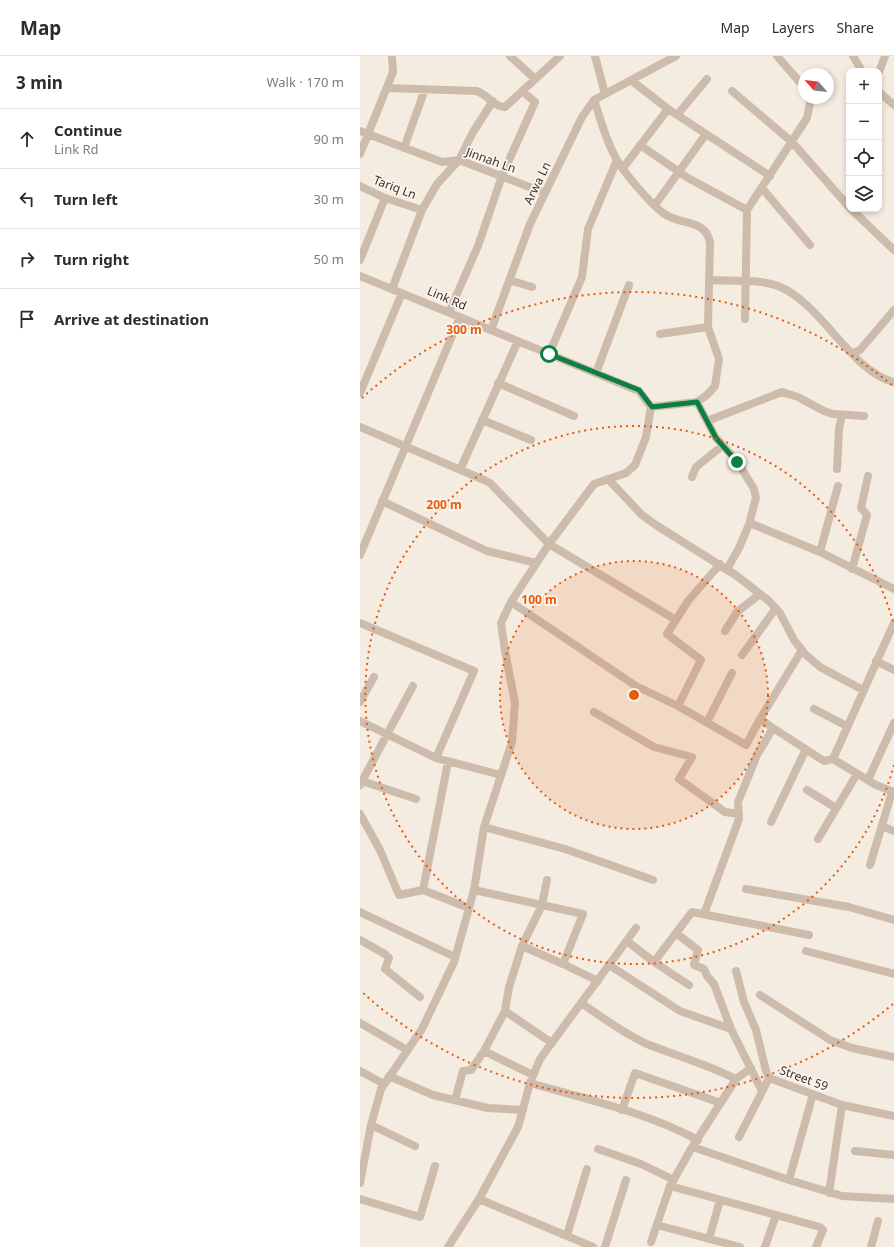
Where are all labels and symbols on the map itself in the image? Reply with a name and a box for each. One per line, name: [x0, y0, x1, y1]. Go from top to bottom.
north arrow: [798, 68, 834, 104]
street label: Jinnah Ln: [463, 143, 518, 177]
street label: Arwa Ln: [519, 159, 555, 207]
street label: Tariq Ln: [371, 171, 419, 203]
street label: Link Rd: [425, 282, 469, 314]
text: 300 m: [446, 321, 482, 338]
route start: [540, 345, 558, 363]
route end: [728, 453, 746, 471]
text: 200 m: [426, 496, 462, 513]
text: 100 m: [521, 591, 557, 608]
centre of rings: [627, 688, 641, 702]
street label: Street 59: [777, 1061, 831, 1095]

